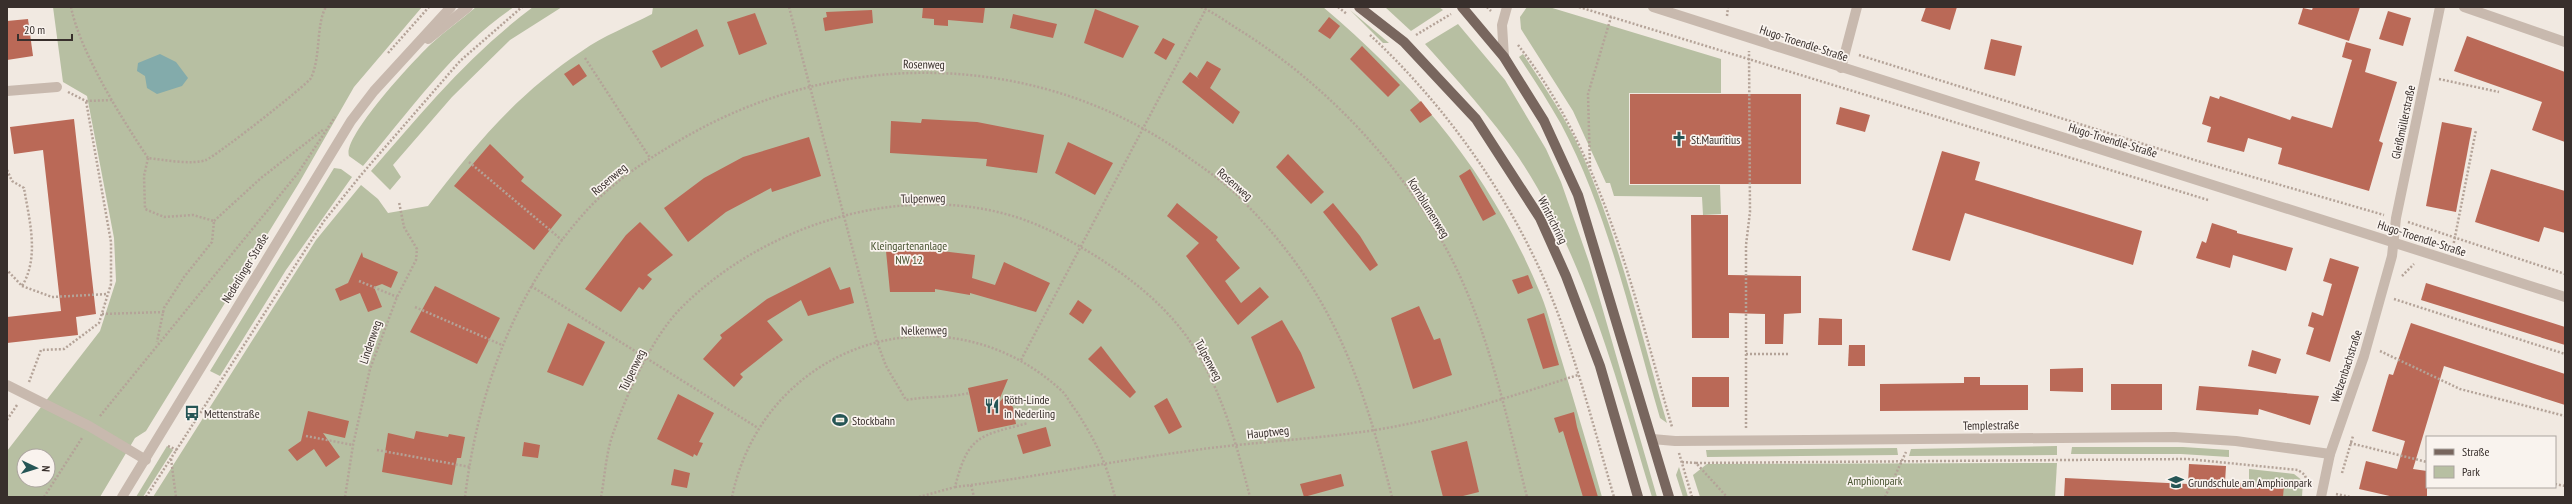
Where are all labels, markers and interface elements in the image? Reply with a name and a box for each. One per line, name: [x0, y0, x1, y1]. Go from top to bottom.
scale bar: [18, 16, 72, 42]
text: 20 m: [24, 22, 45, 37]
street label: Hugo-Troendle-Straße: [1758, 22, 1850, 64]
street label: Rosenweg: [903, 56, 945, 72]
street label: Gleißmüllerstraße: [2388, 84, 2418, 160]
street label: Hugo-Troendle-Straße: [2067, 119, 2159, 161]
church icon: St.Mauritius: [1670, 130, 1688, 148]
place label: St.Mauritius: [1691, 132, 1740, 147]
street label: Rosenweg: [588, 160, 630, 198]
street label: Rosenweg: [1214, 165, 1256, 203]
street label: Kornblumenweg: [1405, 175, 1453, 241]
street label: Tulpenweg: [900, 190, 946, 206]
street label: Wintrichring: [1535, 194, 1571, 246]
street label: Hugo-Troendle-Straße: [2376, 217, 2468, 259]
street label: Nederlinger Straße: [218, 230, 272, 306]
park label: Kleingartenanlage NW 12: [871, 238, 947, 267]
street label: Lindenweg: [356, 318, 384, 366]
street label: Nelkenweg: [901, 322, 947, 338]
street label: Welzenbachstraße: [2327, 328, 2365, 404]
street label: Tulpenweg: [1192, 337, 1226, 383]
street label: Tulpenweg: [615, 347, 649, 393]
place label: Röth-Linde in Nederling: [1004, 392, 1055, 421]
restaurant icon: Röth-Linde in Nederling: [983, 397, 1001, 415]
bus stop icon: Mettenstraße: [183, 404, 201, 422]
place label: Mettenstraße: [204, 406, 260, 421]
sports icon: Stockbahn: [831, 411, 849, 429]
place label: Stockbahn: [852, 413, 895, 428]
street label: Templestraße: [1963, 417, 2019, 433]
street label: Hauptweg: [1246, 422, 1290, 442]
legend: [2426, 436, 2556, 488]
text: Straße: [2462, 444, 2489, 459]
north arrow: [16, 448, 56, 488]
text: Park: [2462, 464, 2480, 479]
text: N: [39, 465, 53, 472]
park label: Amphionpark: [1847, 473, 1903, 488]
school or university icon: Grundschule am Amphionpark: [2167, 473, 2185, 491]
place label: Grundschule am Amphionpark: [2188, 475, 2312, 490]

